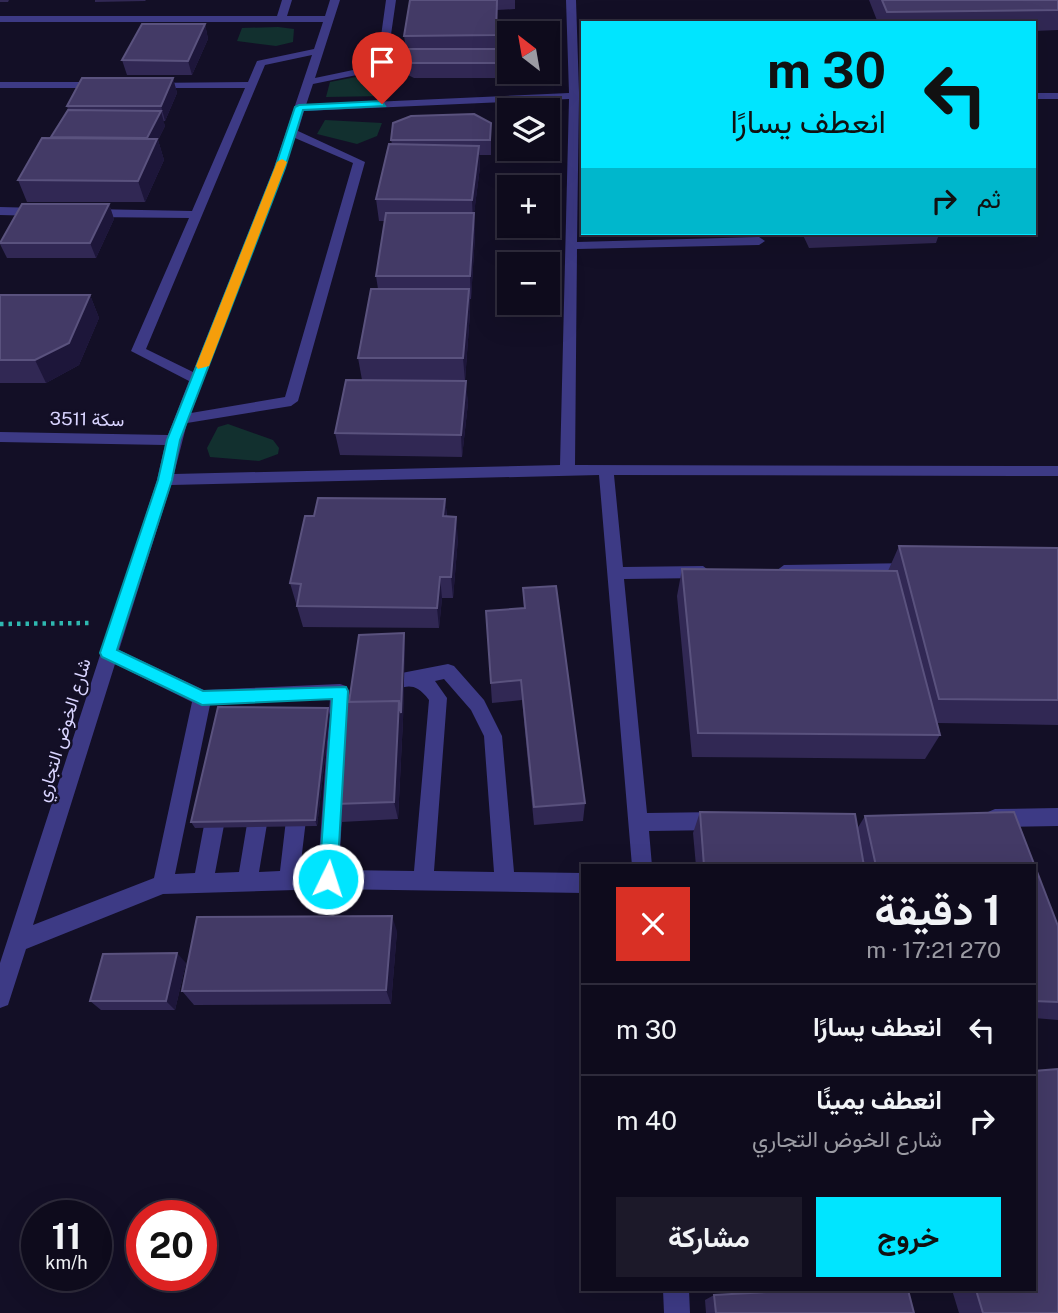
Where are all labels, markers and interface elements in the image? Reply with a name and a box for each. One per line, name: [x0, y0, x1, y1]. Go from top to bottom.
north arrow: [497, 21, 560, 84]
map controls: [497, 21, 560, 315]
pin: [352, 32, 412, 104]
text: 30 m: [767, 41, 886, 99]
icon: arrive: [363, 43, 401, 81]
icon: left: [910, 49, 1001, 140]
button: layers: [497, 98, 560, 161]
text: انعطف يسارًا: [730, 103, 886, 140]
button: +: [497, 175, 560, 238]
icon: right: [925, 182, 963, 220]
text: ثم: [977, 183, 1001, 214]
button: −: [497, 252, 560, 315]
street label: سكة 3511: [50, 408, 124, 430]
street label: شارع الخوض التجاري: [31, 656, 100, 806]
position arrow: [291, 842, 365, 916]
text: 1 دقيقة: [875, 885, 1001, 934]
button: close: [616, 887, 690, 961]
text: 270 m · 17:21: [866, 936, 1001, 963]
text: انعطف يسارًا: [813, 1011, 942, 1042]
icon: left: [963, 1011, 1001, 1049]
text: 30 m: [616, 1014, 677, 1045]
text: انعطف يمينًا: [816, 1084, 942, 1115]
icon: right: [963, 1102, 1001, 1140]
text: 40 m: [616, 1105, 677, 1136]
text: شارع الخوض التجاري: [752, 1125, 942, 1152]
button: مشاركة: [616, 1197, 802, 1277]
button: خروج: [816, 1197, 1001, 1277]
speed limit sign: 20: [126, 1200, 217, 1291]
text: 11: [52, 1216, 81, 1257]
text: km/h: [45, 1252, 88, 1273]

